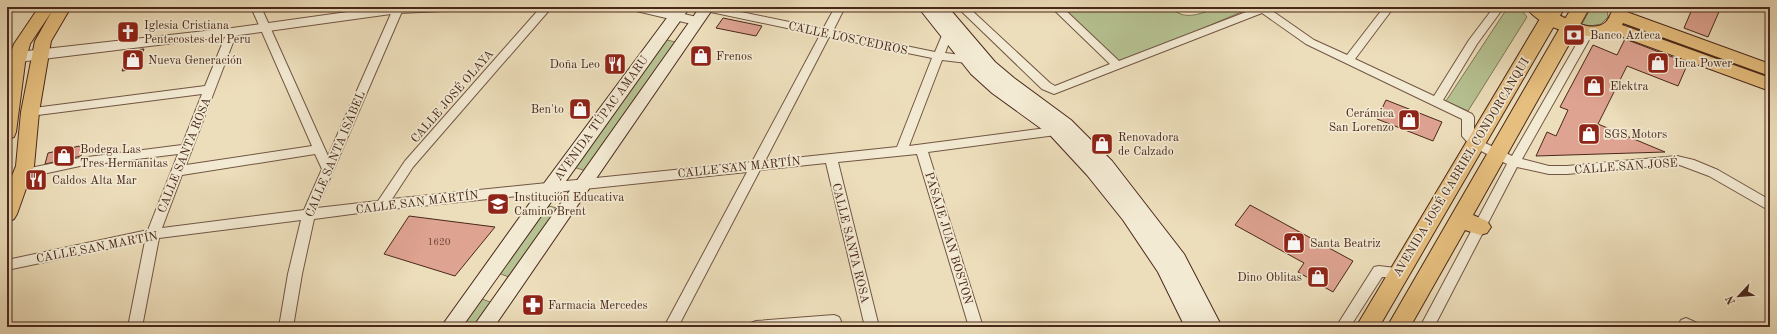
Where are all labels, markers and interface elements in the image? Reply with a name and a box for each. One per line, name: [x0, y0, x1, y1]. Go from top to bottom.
church icon: Iglesia Cristiana Pentecostes del Peru: [115, 19, 141, 45]
place label: Iglesia Cristiana Pentecostes del Peru: [144, 20, 251, 46]
street label: CALLE LOS CEDROS: [787, 20, 909, 57]
bank icon: Banco Azteca: [1561, 22, 1587, 48]
place label: Banco Azteca: [1590, 30, 1661, 42]
shop icon: Frenos: [688, 43, 714, 69]
street label: CALLE JOSÉ OLAYA: [407, 46, 496, 145]
shop icon: Nueva Generación: [120, 47, 146, 73]
shop icon: Inca Power: [1645, 50, 1671, 76]
street label: AVENIDA TÚPAC AMARU: [549, 51, 651, 183]
restaurant icon: Doña Leo: [602, 51, 628, 77]
place label: Frenos: [716, 51, 752, 63]
street label: AVENIDA JOSÉ GABRIEL CONDORCANQUI: [1389, 54, 1532, 279]
place label: Nueva Generación: [148, 55, 243, 67]
place label: Inca Power: [1674, 58, 1732, 70]
place label: Doña Leo: [549, 59, 600, 71]
shop icon: Elektra: [1581, 73, 1607, 99]
place label: Elektra: [1610, 81, 1648, 93]
street label: CALLE SANTA ISABEL: [304, 90, 368, 219]
street label: CALLE SANTA ROSA: [156, 96, 214, 215]
shop icon: Ben'to: [567, 96, 593, 122]
place label: Ben'to: [531, 104, 564, 116]
shop icon: Cerámica San Lorenzo: [1396, 107, 1422, 133]
place label: Cerámica San Lorenzo: [1329, 108, 1394, 134]
shop icon: SGS Motors: [1576, 121, 1602, 147]
place label: SGS Motors: [1604, 129, 1667, 141]
shop icon: Renovadora de Calzado: [1089, 131, 1115, 157]
place label: Renovadora de Calzado: [1118, 132, 1179, 158]
shop icon: Bodega Las Tres Hermanitas: [51, 143, 77, 169]
place label: Bodega Las Tres Hermanitas: [80, 144, 168, 170]
street label: CALLE SAN MARTÍN: [677, 153, 801, 180]
street label: CALLE SAN JOSÉ: [1574, 154, 1678, 177]
restaurant icon: Caldos Alta Mar: [23, 167, 49, 193]
street label: PASAJE JUAN BOSTON: [922, 171, 974, 306]
place label: Caldos Alta Mar: [52, 175, 137, 187]
street label: CALLE SANTA ROSA: [829, 182, 871, 305]
street label: CALLE SAN MARTÍN: [355, 187, 479, 216]
school or university icon: Institución Educativa Camino Brent: [485, 191, 511, 217]
place label: Institución Educativa Camino Brent: [514, 192, 624, 218]
street label: CALLE SAN MARTÍN: [35, 227, 159, 266]
shop icon: Santa Beatriz: [1281, 230, 1307, 256]
house number: 1620: [427, 237, 451, 247]
place label: Santa Beatriz: [1310, 238, 1381, 250]
shop icon: Dino Oblitas: [1305, 264, 1331, 290]
place label: Dino Oblitas: [1237, 272, 1302, 284]
north arrow: [1719, 276, 1759, 316]
pharmacy icon: Farmacia Mercedes: [520, 292, 546, 318]
text: N: [1724, 293, 1738, 306]
place label: Farmacia Mercedes: [548, 300, 648, 312]

